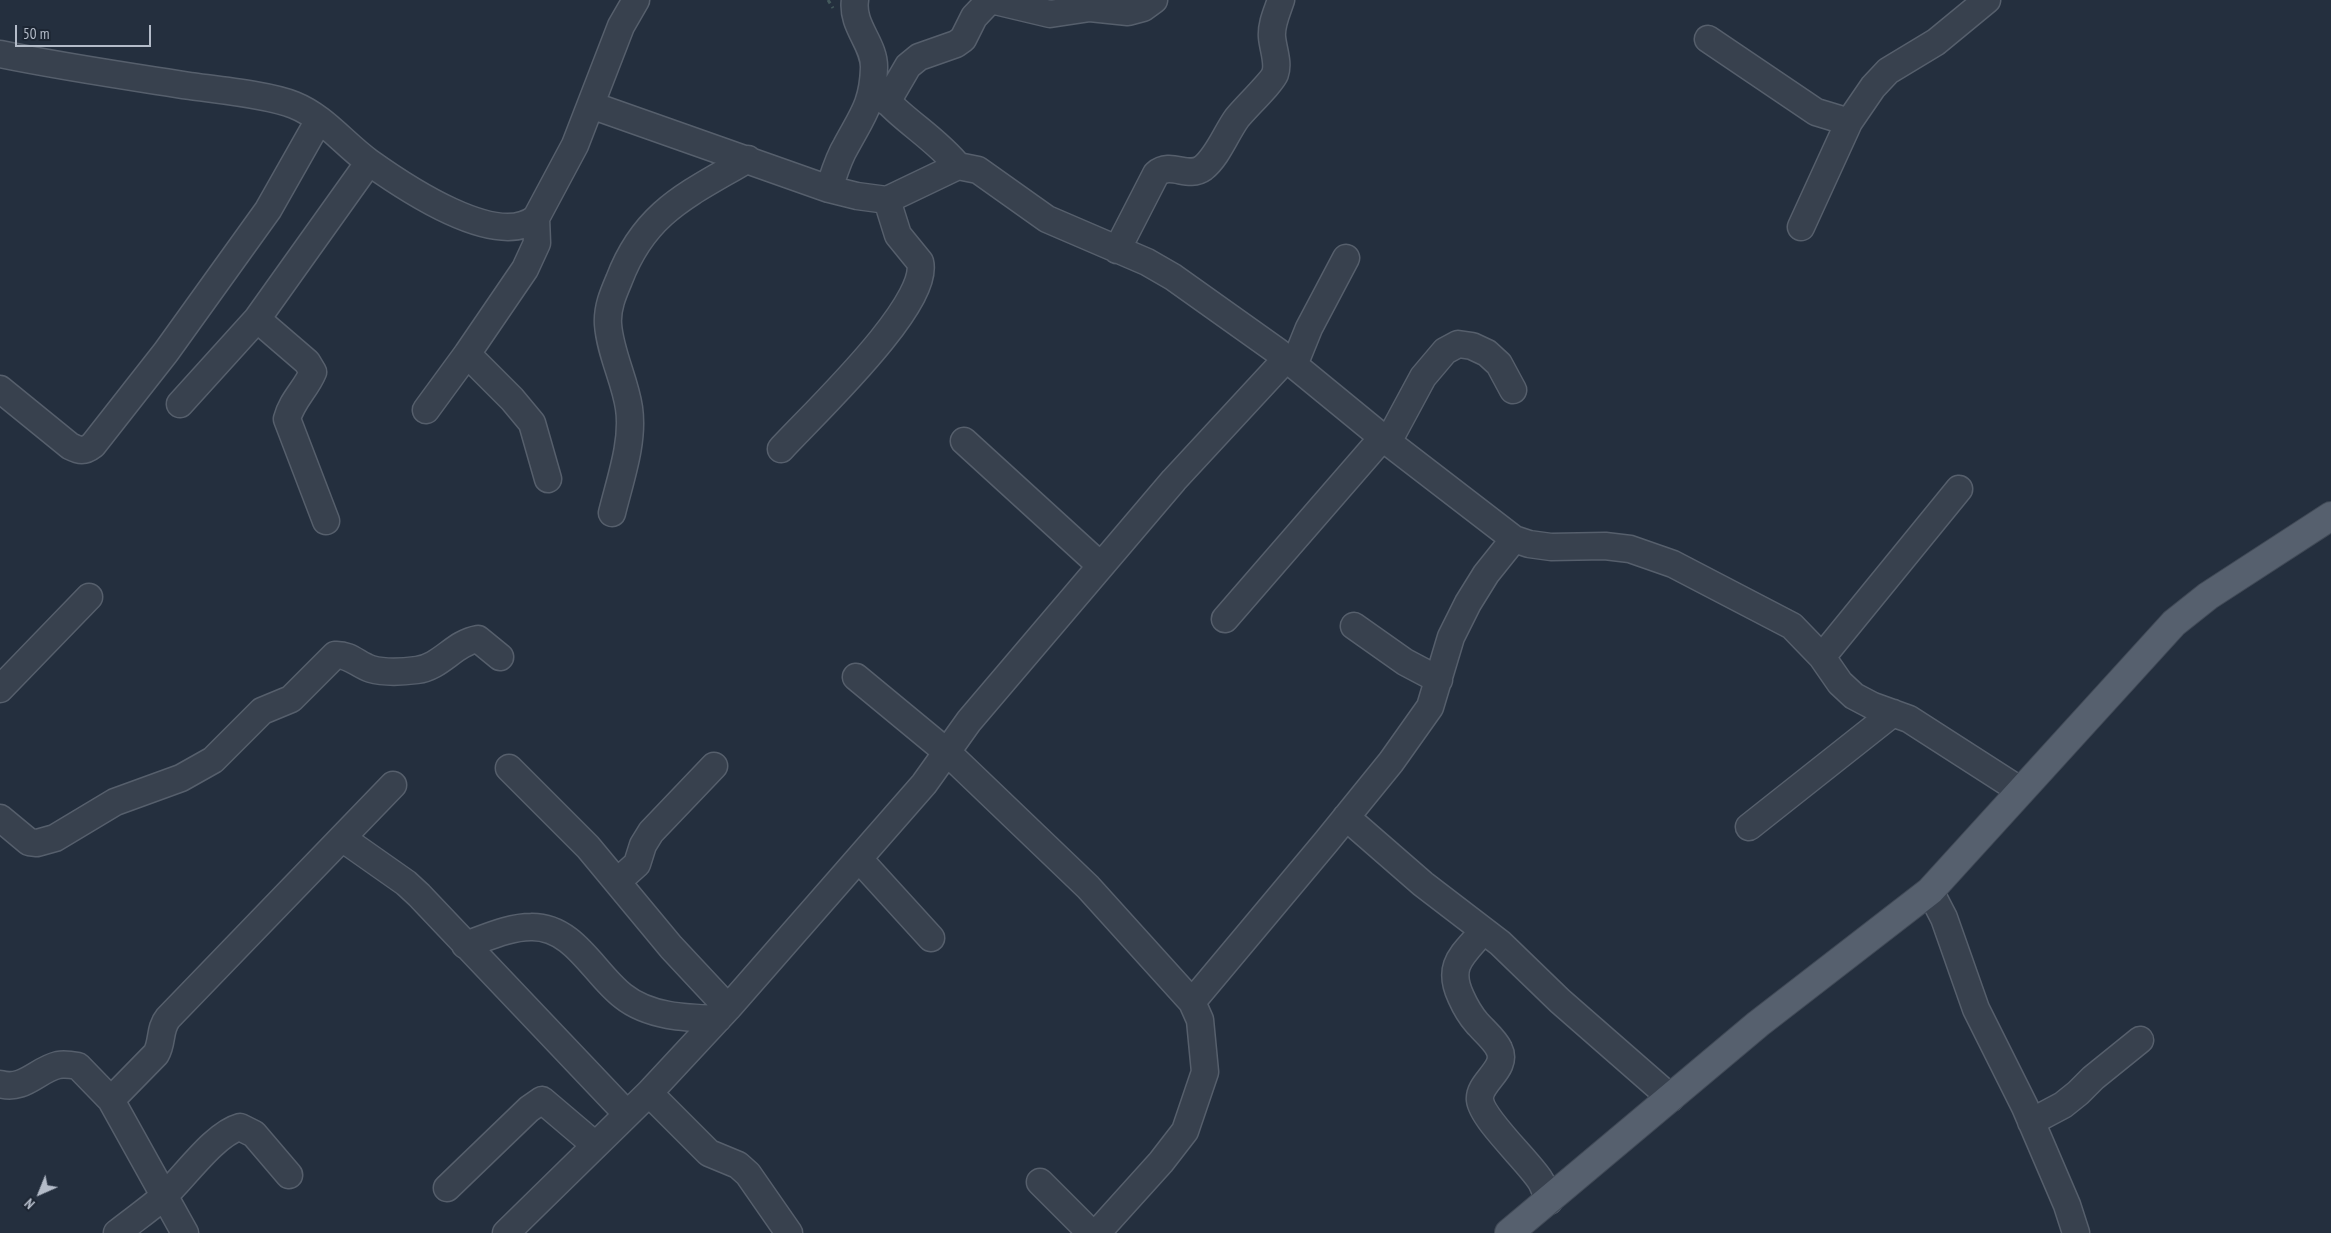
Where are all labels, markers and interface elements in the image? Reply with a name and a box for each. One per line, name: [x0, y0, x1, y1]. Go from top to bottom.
scale bar: [18, 15, 154, 47]
text: 50 m: [23, 24, 49, 43]
north arrow: [15, 1168, 65, 1218]
text: N: [21, 1195, 39, 1213]

